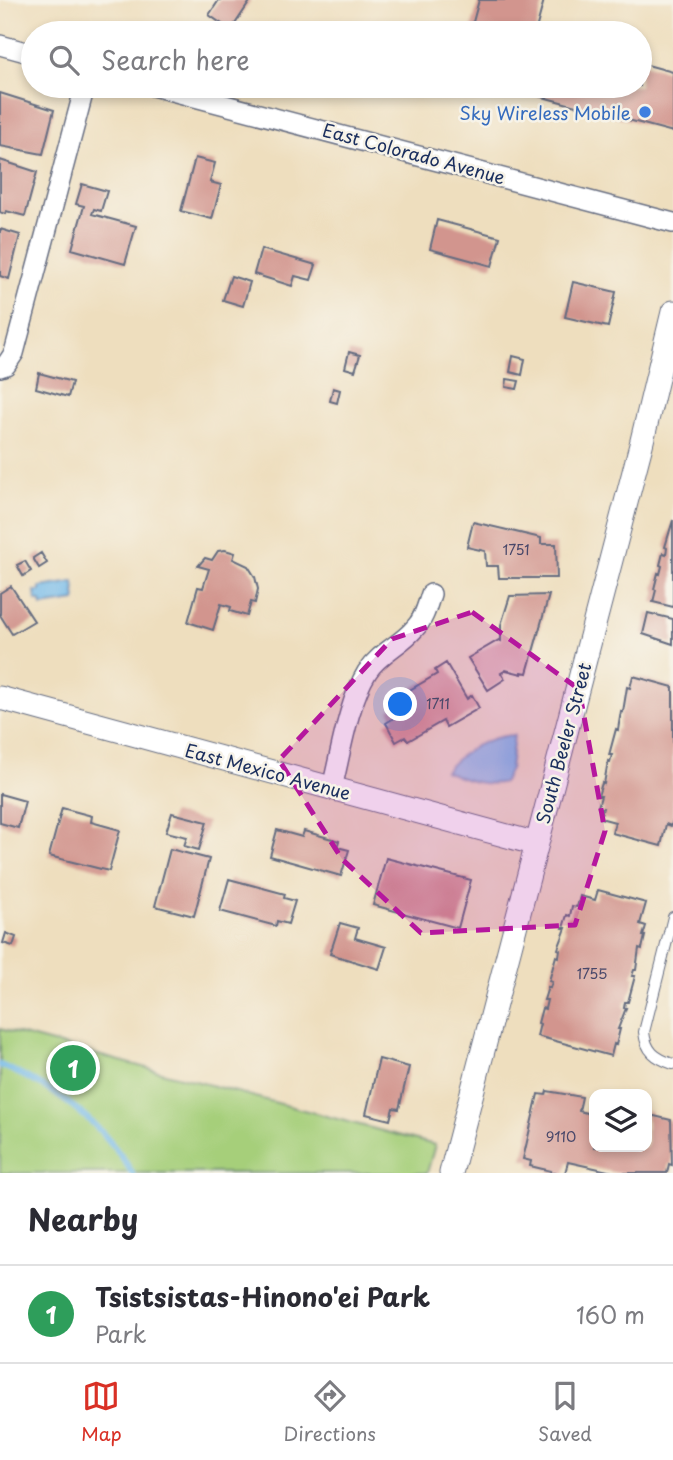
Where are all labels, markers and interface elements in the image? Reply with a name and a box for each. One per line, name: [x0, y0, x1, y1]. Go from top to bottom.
search box: [21, 21, 652, 98]
text: Search here: [101, 40, 250, 79]
icon: search: [45, 41, 83, 79]
place label: Sky Wireless Mobile: [459, 99, 631, 126]
marker: Sky Wireless Mobile: [637, 104, 653, 120]
street label: East Colorado Avenue: [320, 116, 508, 190]
house number: 1751: [502, 539, 530, 560]
street label: South Beeler Street: [528, 659, 598, 827]
your location: [383, 687, 417, 721]
house number: 1711: [426, 693, 450, 714]
street label: East Mexico Avenue: [182, 736, 354, 806]
house number: 1755: [577, 963, 607, 984]
pin: 1: [50, 1042, 96, 1094]
map controls: [589, 1089, 652, 1152]
button: layers: [589, 1089, 652, 1152]
house number: 9110: [546, 1126, 576, 1147]
text: Nearby: [28, 1196, 138, 1241]
text: Tsistsistas-Hinono'ei Park: [95, 1277, 430, 1316]
text: 1: [46, 1297, 57, 1332]
text: 160 m: [576, 1297, 645, 1332]
text: Park: [95, 1316, 146, 1351]
tab: Map: [81, 1377, 122, 1447]
tab: Directions: [284, 1377, 376, 1447]
tab: Saved: [538, 1377, 592, 1447]

